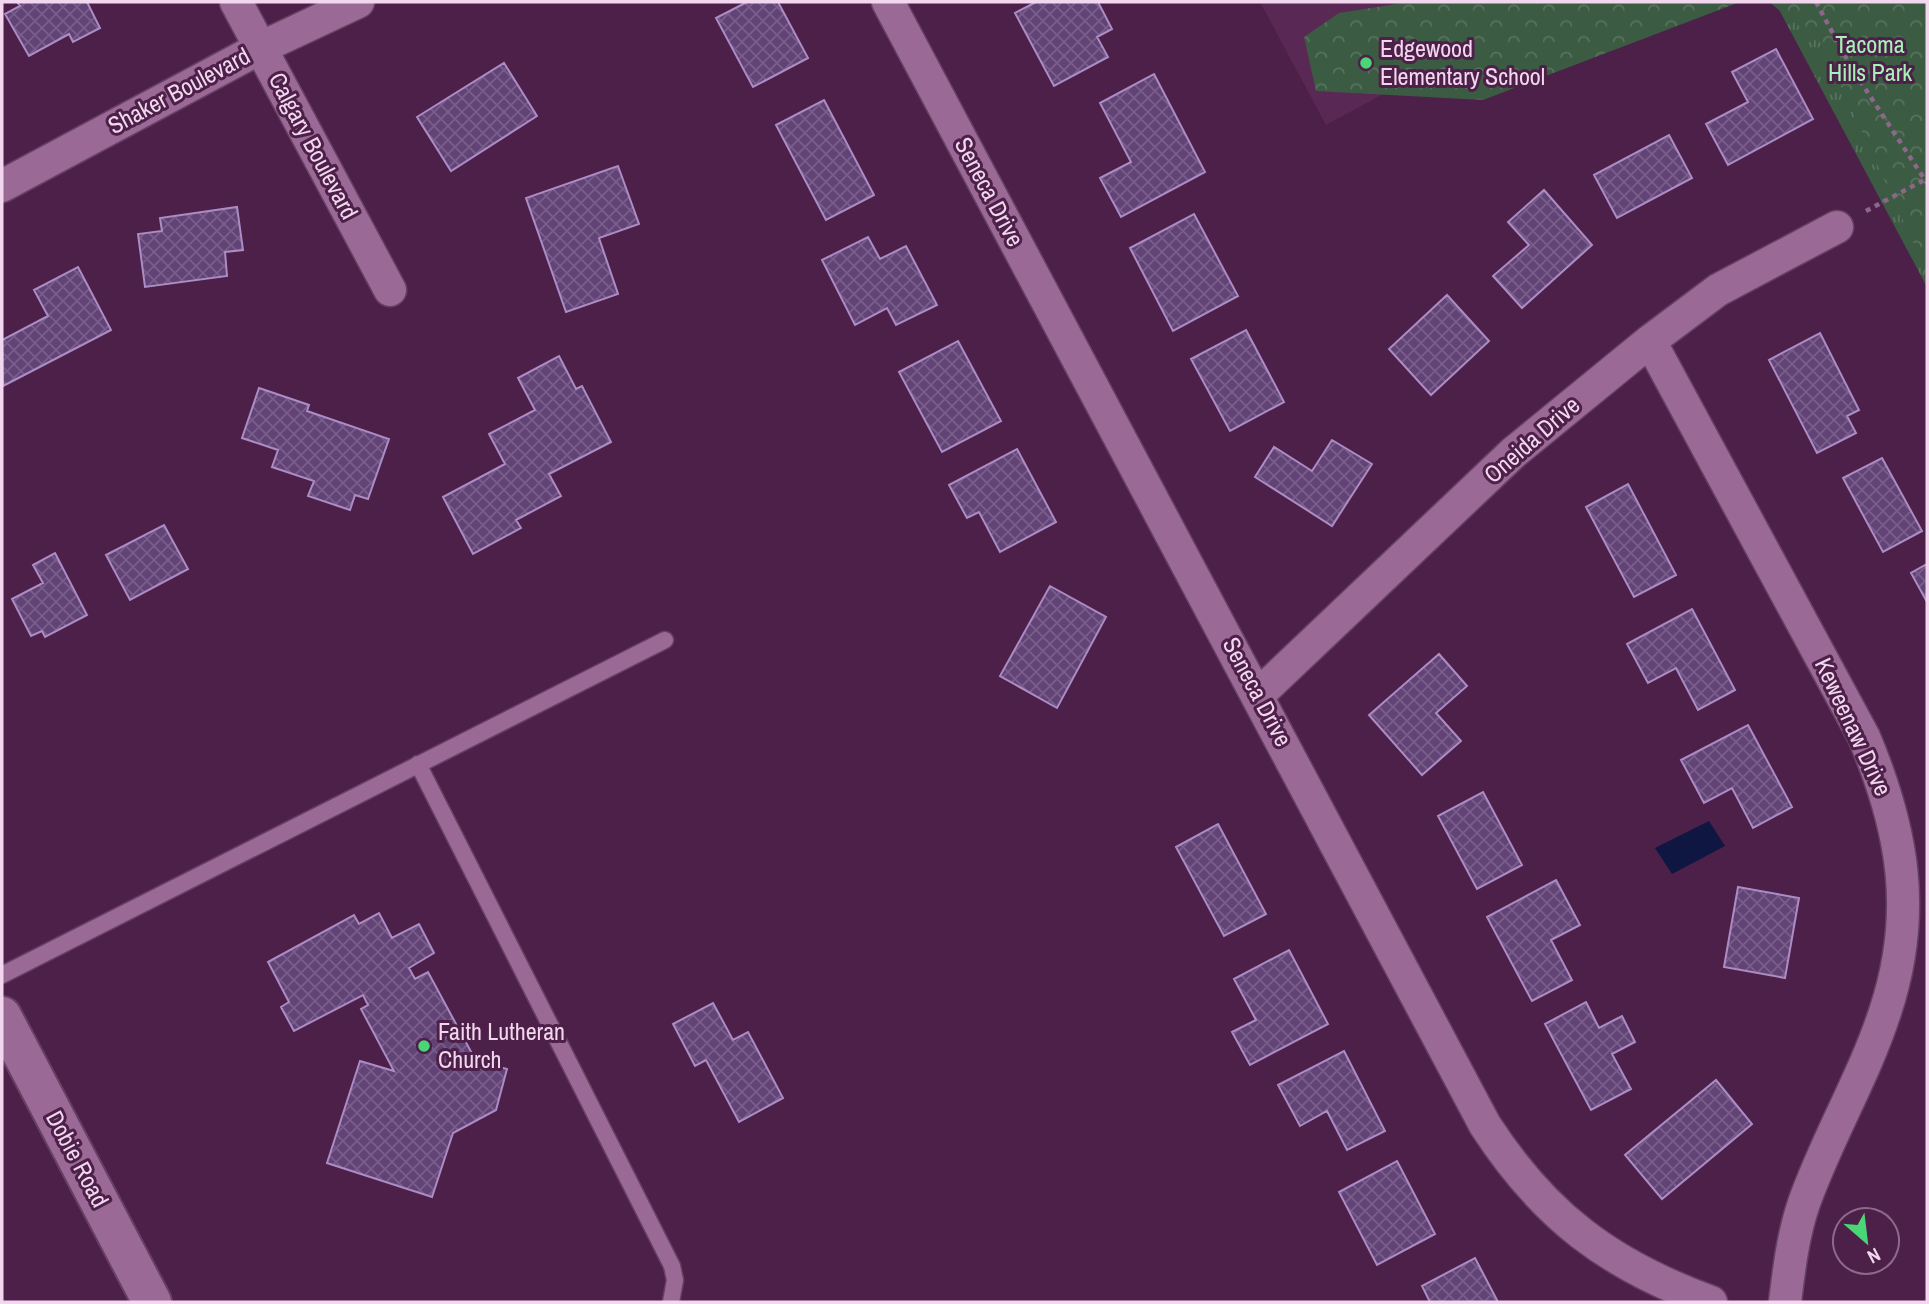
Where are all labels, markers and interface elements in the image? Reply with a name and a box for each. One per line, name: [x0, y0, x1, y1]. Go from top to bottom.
park label: Tacoma Hills Park: [1828, 28, 1912, 88]
place label: Edgewood Elementary School: [1380, 32, 1545, 92]
street label: Shaker Boulevard: [102, 39, 255, 141]
marker: Edgewood Elementary School: [1358, 55, 1374, 71]
street label: Calgary Boulevard: [262, 67, 366, 225]
street label: Seneca Drive: [948, 131, 1032, 252]
street label: Oneida Drive: [1477, 389, 1586, 490]
street label: Seneca Drive: [1216, 631, 1300, 752]
street label: Keweenaw Drive: [1808, 652, 1900, 801]
place label: Faith Lutheran Church: [438, 1015, 565, 1075]
marker: Faith Lutheran Church: [416, 1038, 432, 1054]
street label: Dobie Road: [39, 1105, 117, 1212]
north arrow: [1831, 1206, 1901, 1276]
text: N: [1863, 1242, 1885, 1270]

